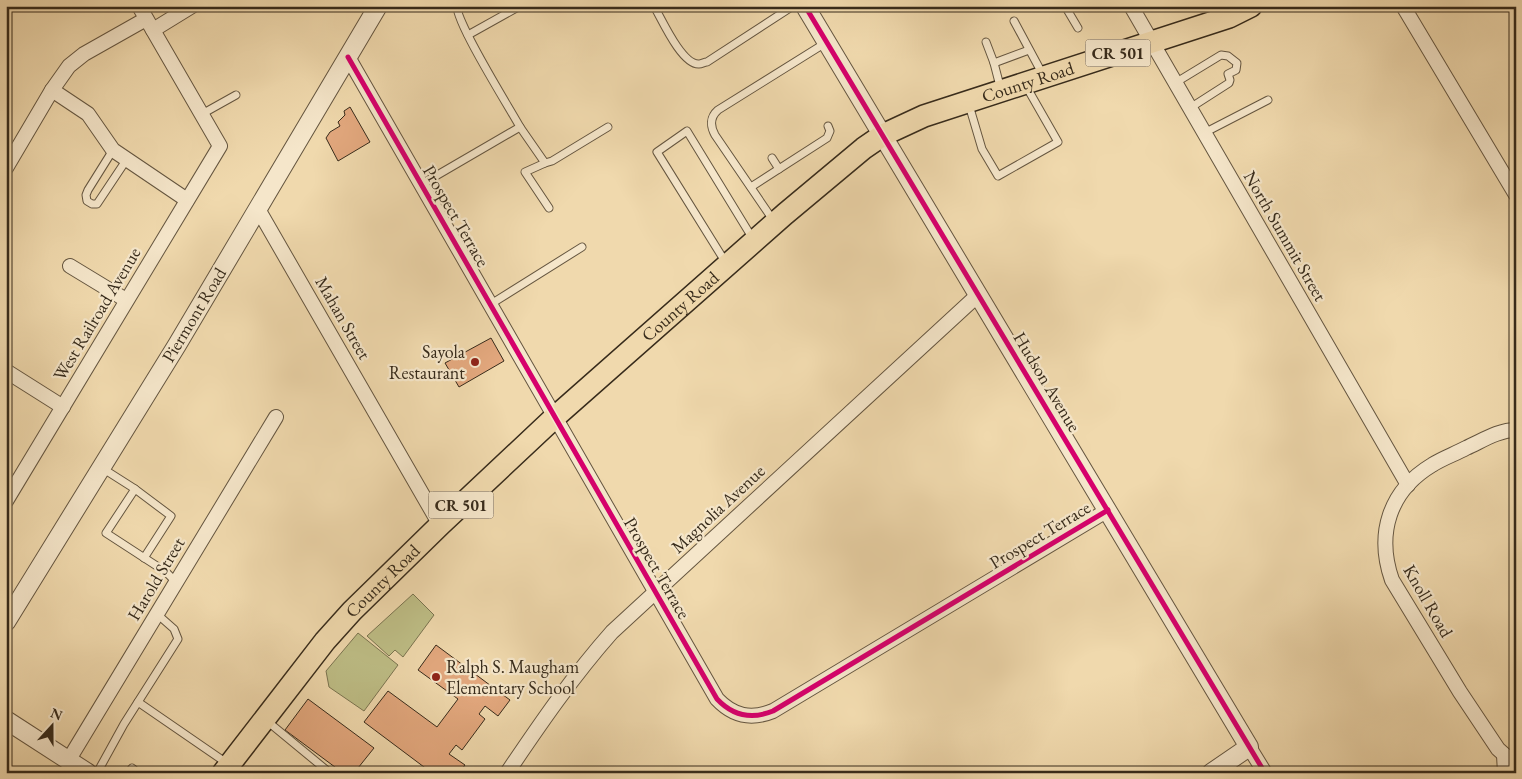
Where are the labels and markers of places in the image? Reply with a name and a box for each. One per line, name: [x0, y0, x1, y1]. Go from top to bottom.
place label: Sayola Restaurant: [389, 340, 466, 384]
marker: Sayola Restaurant: [469, 356, 481, 368]
place label: Ralph S. Maugham Elementary School: [446, 655, 579, 699]
marker: Ralph S. Maugham Elementary School: [430, 671, 442, 683]

